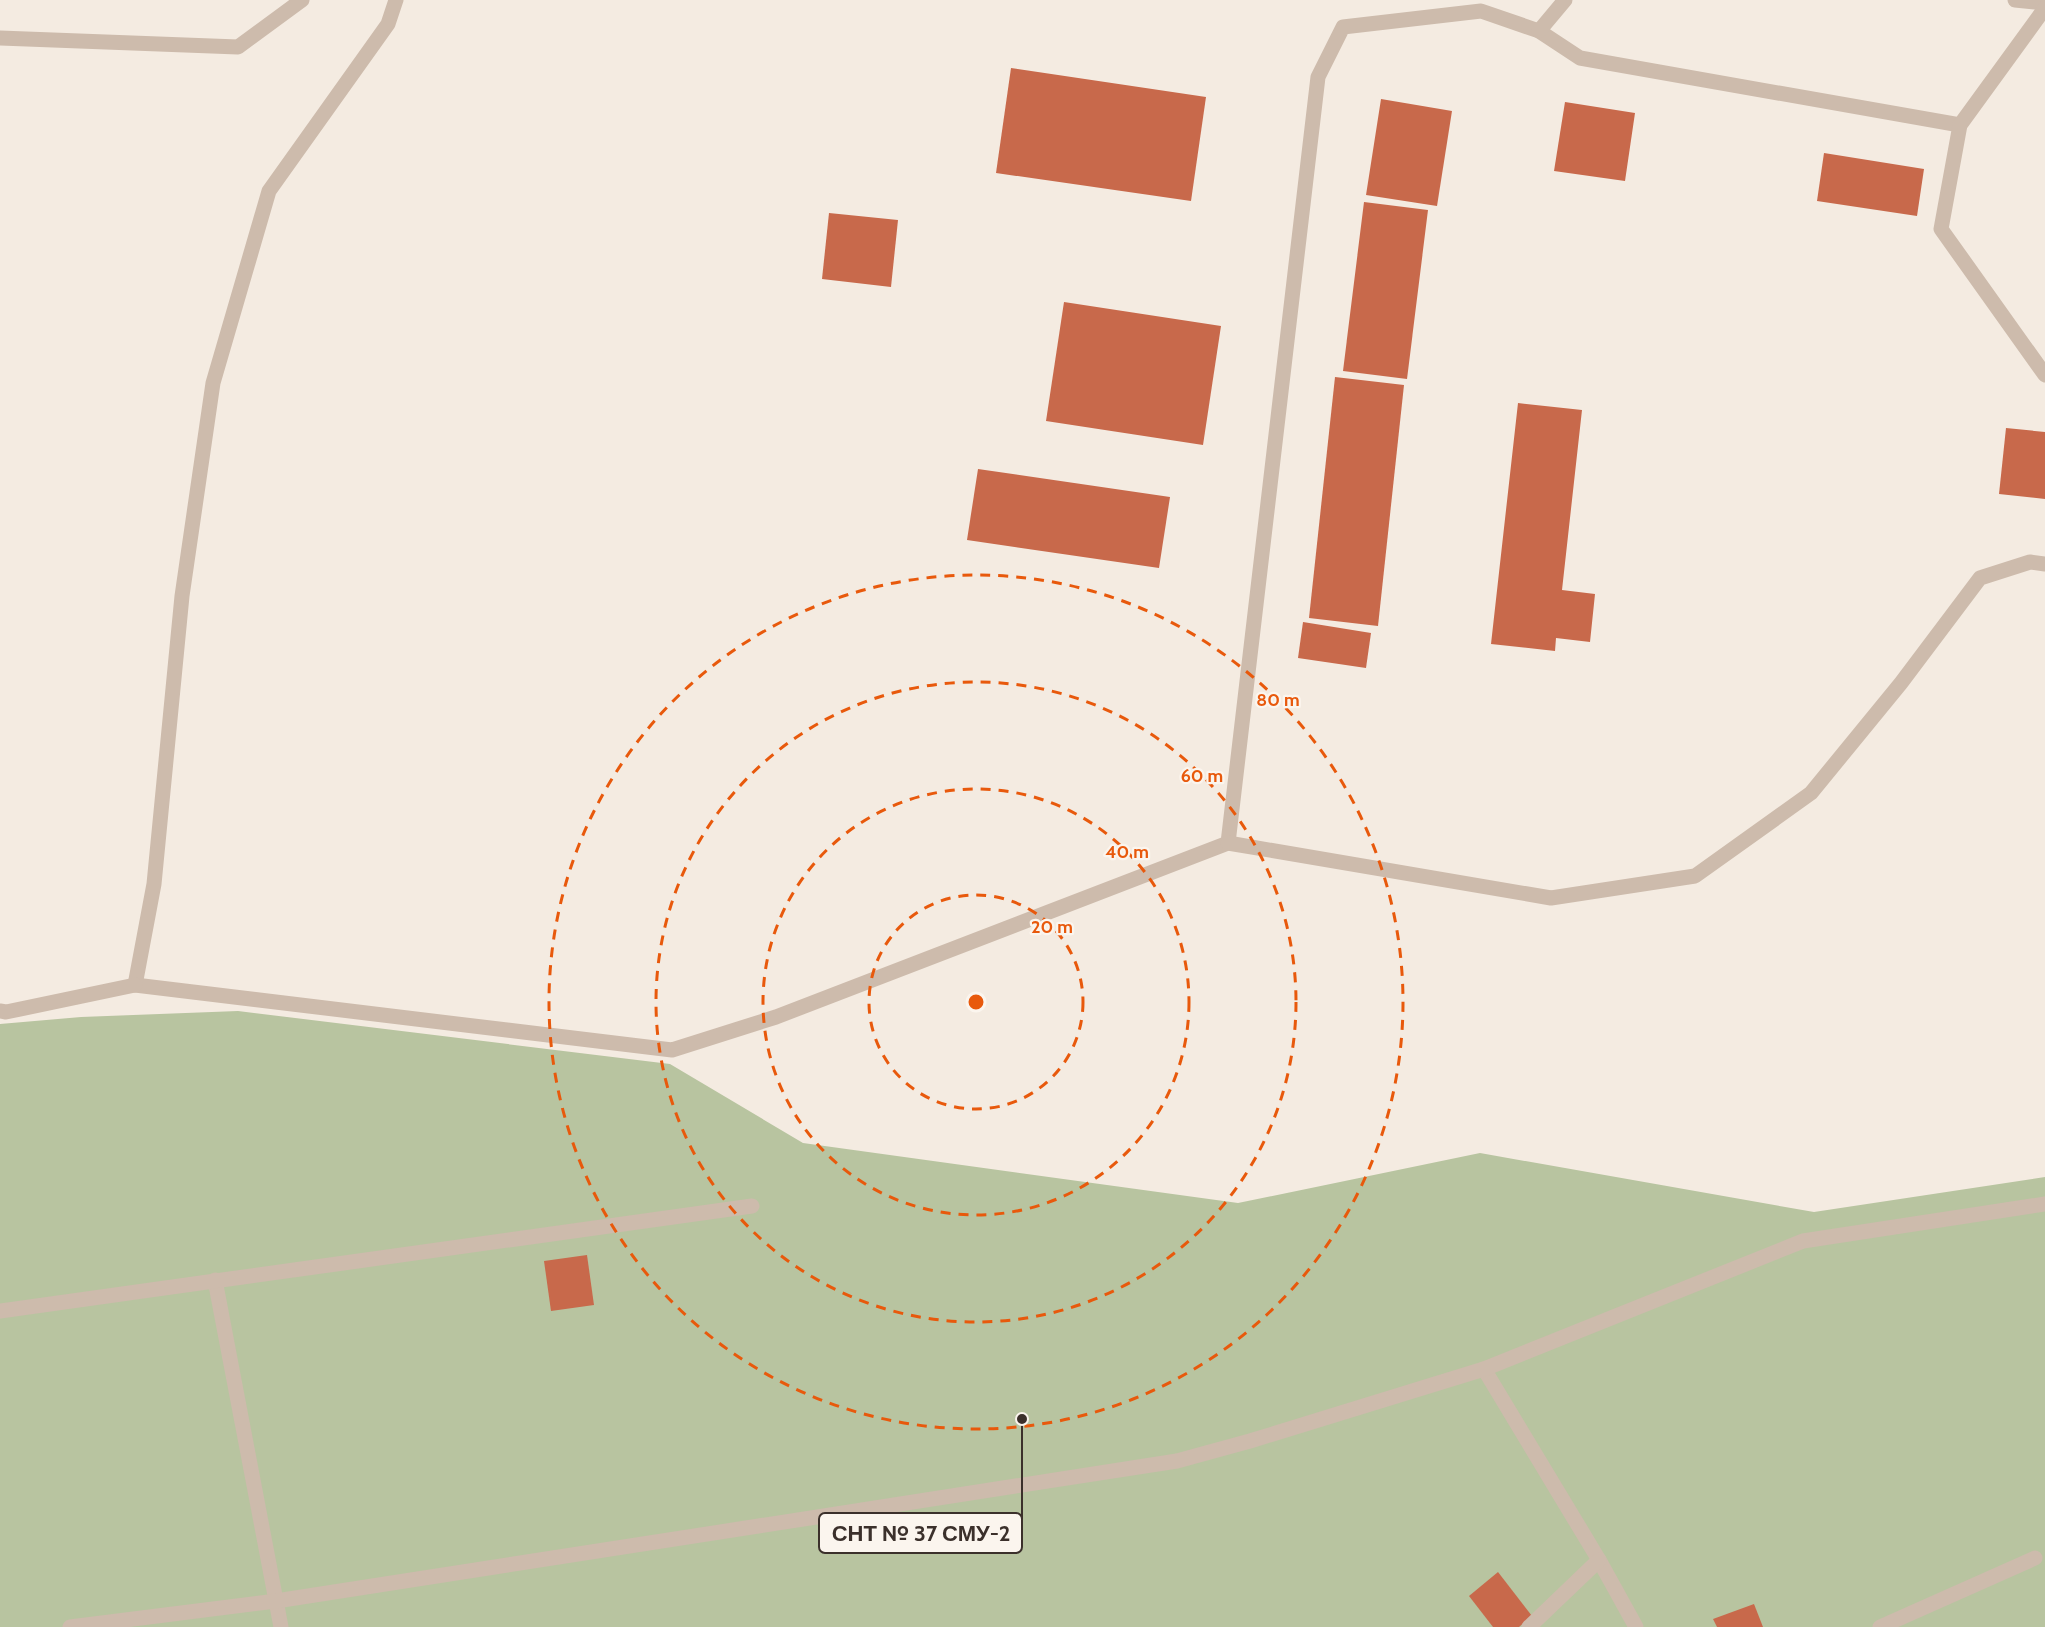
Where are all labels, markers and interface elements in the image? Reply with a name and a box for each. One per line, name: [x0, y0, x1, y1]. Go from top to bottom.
text: 80 m: [1256, 689, 1300, 711]
text: 60 m: [1181, 765, 1223, 787]
text: 40 m: [1105, 841, 1149, 863]
text: 20 m: [1031, 916, 1073, 938]
centre of rings: [966, 992, 986, 1012]
callout: СНТ № 37 СМУ-2: [819, 1513, 1022, 1553]
text: СНТ № 37 СМУ-2: [832, 1520, 1010, 1547]

